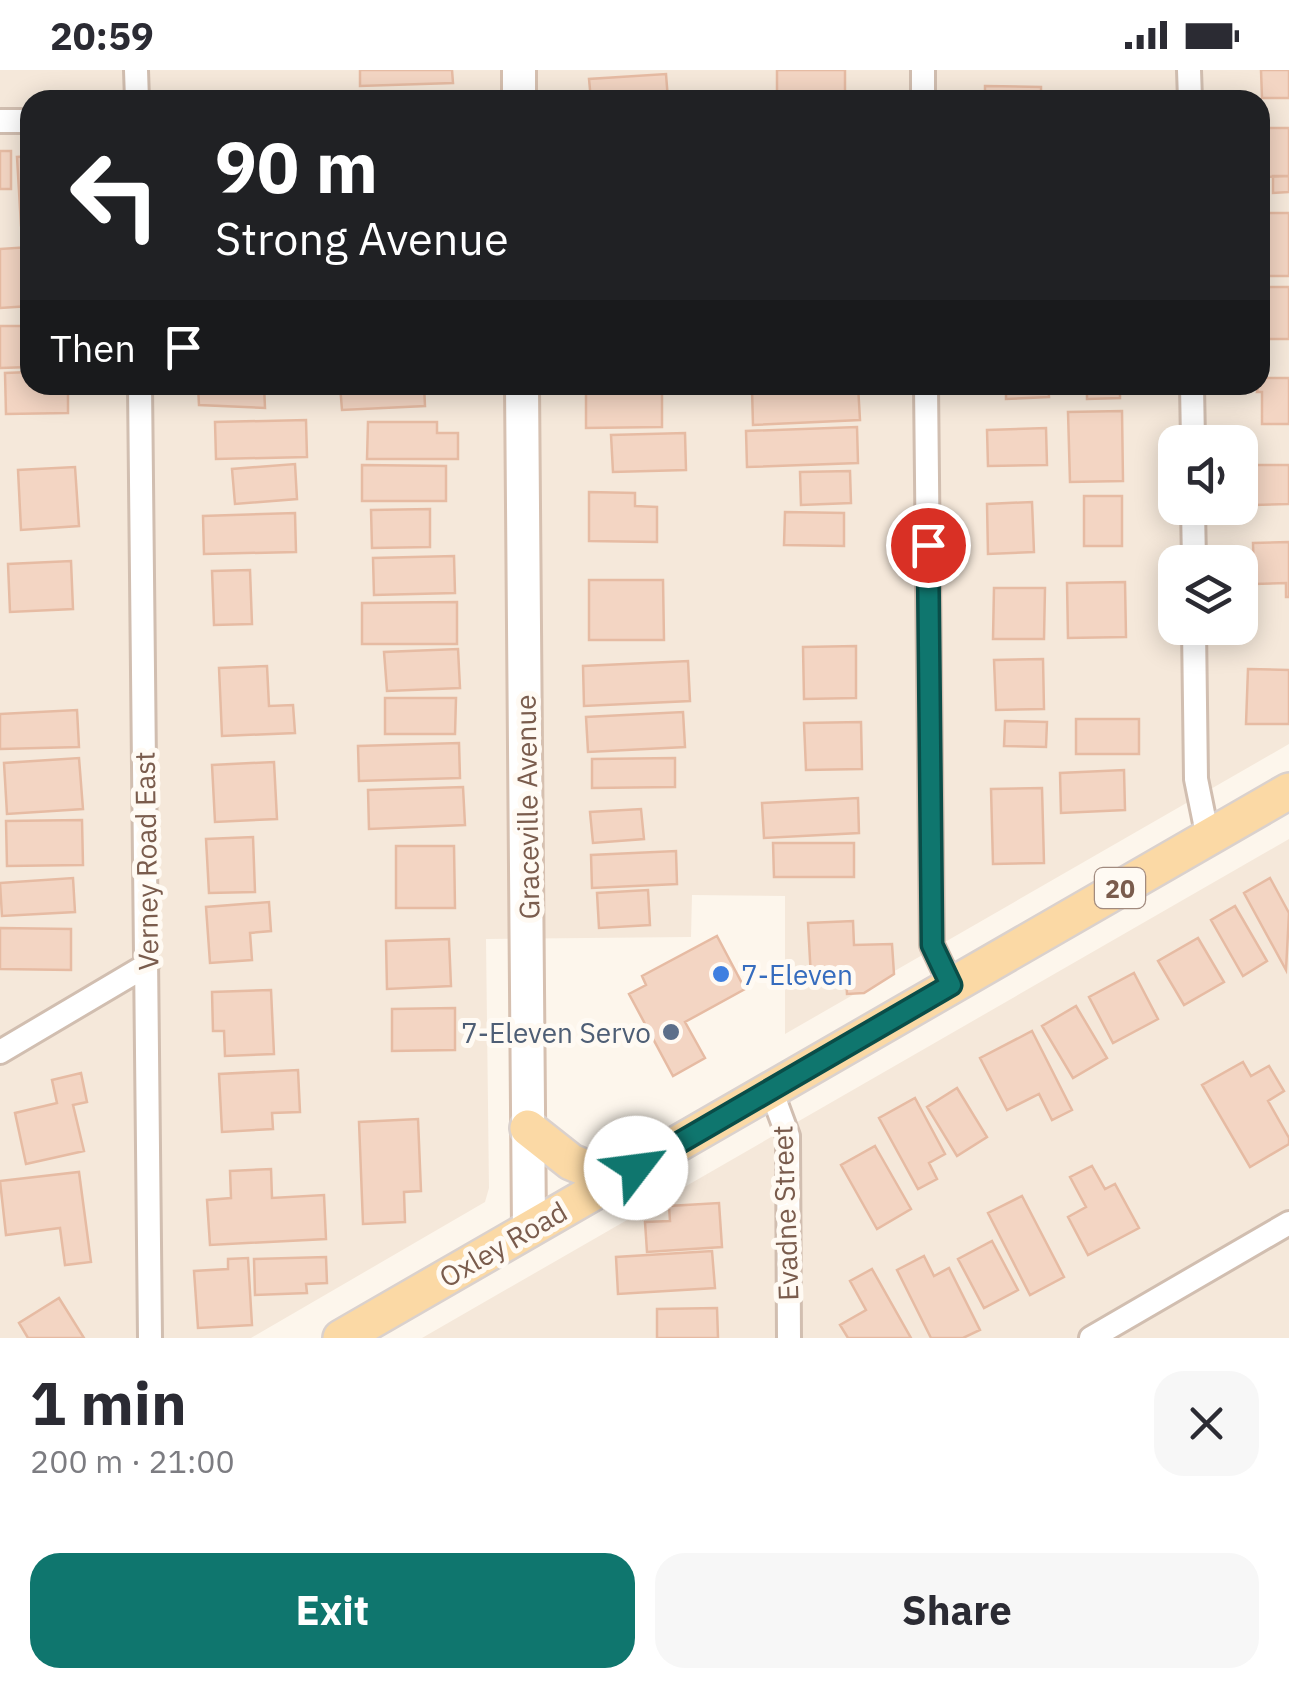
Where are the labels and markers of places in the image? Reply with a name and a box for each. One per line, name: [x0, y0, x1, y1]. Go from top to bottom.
pin: [886, 503, 971, 588]
place label: 7-Eleven: [741, 956, 853, 993]
marker: 7-Eleven: [710, 963, 732, 985]
place label: 7-Eleven Servo: [461, 1014, 651, 1051]
marker: 7-Eleven Servo: [660, 1021, 682, 1043]

